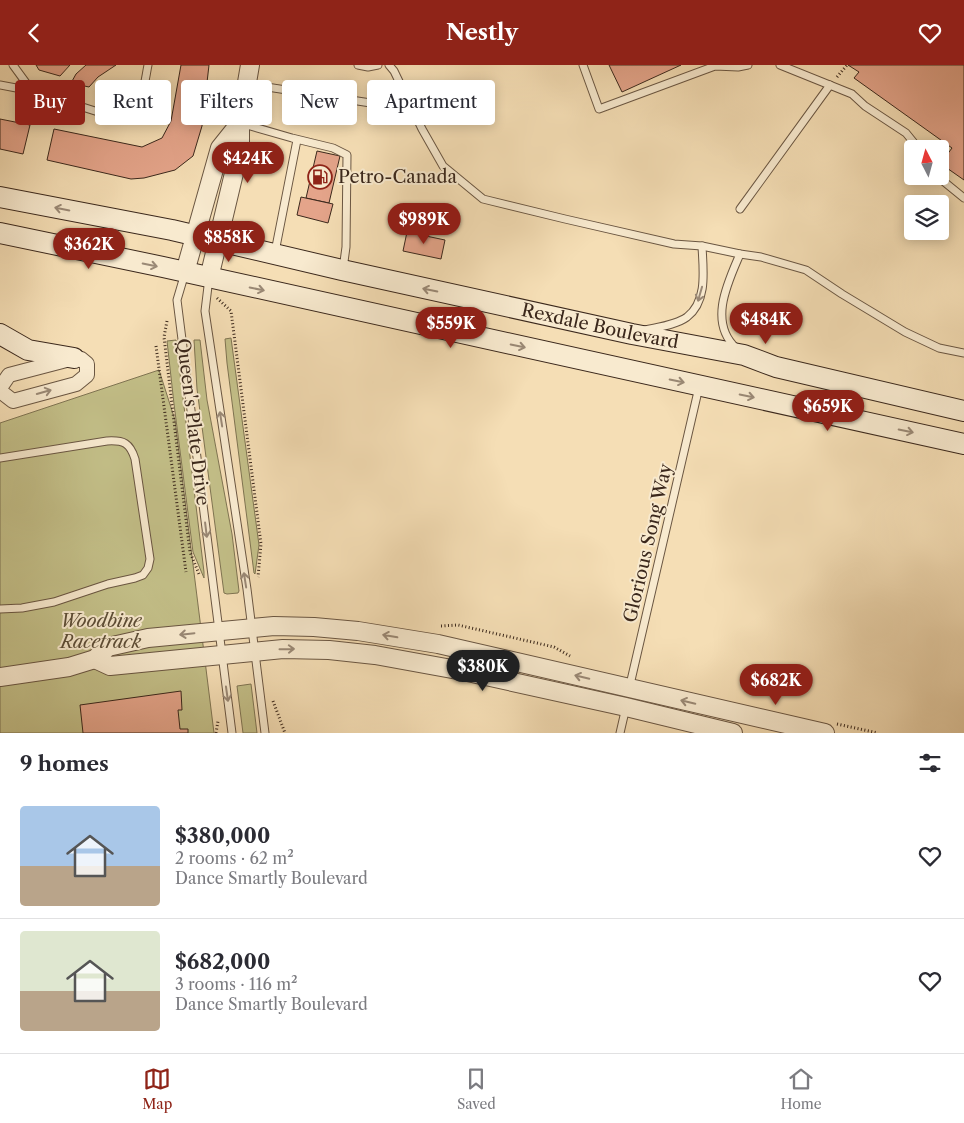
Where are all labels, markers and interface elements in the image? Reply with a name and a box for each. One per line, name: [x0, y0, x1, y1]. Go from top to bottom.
icon: back: [20, 19, 48, 47]
text: Nestly: [446, 19, 518, 46]
icon: heart: [916, 19, 944, 47]
chip: Buy: [15, 80, 85, 125]
chip: Rent: [95, 80, 171, 125]
chip: Filters: [181, 80, 272, 125]
chip: New: [282, 80, 357, 125]
chip: Apartment: [367, 80, 495, 125]
north arrow: [904, 140, 949, 185]
map controls: [904, 140, 949, 240]
pin: $424K: [213, 141, 283, 184]
text: $424K: [223, 148, 273, 168]
fuel station icon: Petro-Canada: [307, 164, 333, 190]
place label: Petro-Canada: [338, 166, 458, 188]
button: layers: [904, 195, 949, 240]
pin: $989K: [389, 203, 459, 245]
one-way arrow: [54, 204, 70, 213]
text: $989K: [399, 209, 449, 229]
pin: $858K: [194, 221, 264, 263]
pin: $362K: [54, 227, 124, 270]
text: $858K: [204, 227, 254, 247]
text: $362K: [64, 234, 114, 254]
one-way arrow: [142, 261, 158, 270]
one-way arrow: [423, 284, 439, 294]
one-way arrow: [248, 285, 264, 294]
one-way arrow: [694, 286, 704, 302]
street label: Rexdale Boulevard: [519, 299, 681, 354]
pin: $484K: [731, 303, 801, 345]
pin: $559K: [416, 307, 486, 349]
text: $484K: [741, 309, 791, 329]
text: $559K: [427, 313, 475, 333]
street label: Queen's Plate Drive: [172, 337, 214, 507]
one-way arrow: [510, 342, 526, 351]
one-way arrow: [668, 377, 684, 386]
one-way arrow: [36, 387, 52, 397]
pin: $659K: [793, 389, 863, 432]
one-way arrow: [739, 392, 755, 401]
text: $659K: [803, 396, 853, 416]
one-way arrow: [216, 412, 226, 428]
one-way arrow: [898, 427, 914, 436]
street label: Glorious Song Way: [619, 460, 677, 625]
one-way arrow: [201, 521, 211, 537]
one-way arrow: [240, 572, 250, 588]
park label: Woodbine Racetrack: [59, 610, 143, 653]
one-way arrow: [179, 629, 195, 639]
one-way arrow: [382, 631, 398, 641]
one-way arrow: [278, 644, 295, 654]
pin: $380K: [448, 649, 518, 692]
text: $380K: [458, 656, 508, 676]
pin: $682K: [741, 663, 811, 706]
text: $682K: [751, 670, 801, 690]
one-way arrow: [575, 672, 591, 681]
one-way arrow: [222, 686, 232, 702]
one-way arrow: [680, 697, 696, 706]
icon: filters: [916, 749, 944, 777]
text: 9 homes: [20, 751, 109, 776]
text: $380,000: [175, 823, 270, 848]
icon: home: [60, 826, 120, 886]
icon: heart: [916, 842, 944, 870]
text: 2 rooms · 62 m²: [175, 848, 294, 868]
text: Dance Smartly Boulevard: [175, 868, 368, 888]
text: $682,000: [175, 949, 270, 974]
icon: home: [60, 951, 120, 1011]
icon: heart: [916, 967, 944, 995]
text: 3 rooms · 116 m²: [175, 974, 298, 994]
text: Dance Smartly Boulevard: [175, 994, 368, 1014]
tab: Map: [142, 1065, 172, 1113]
tab: Saved: [457, 1065, 496, 1113]
tab: Home: [781, 1065, 822, 1113]

